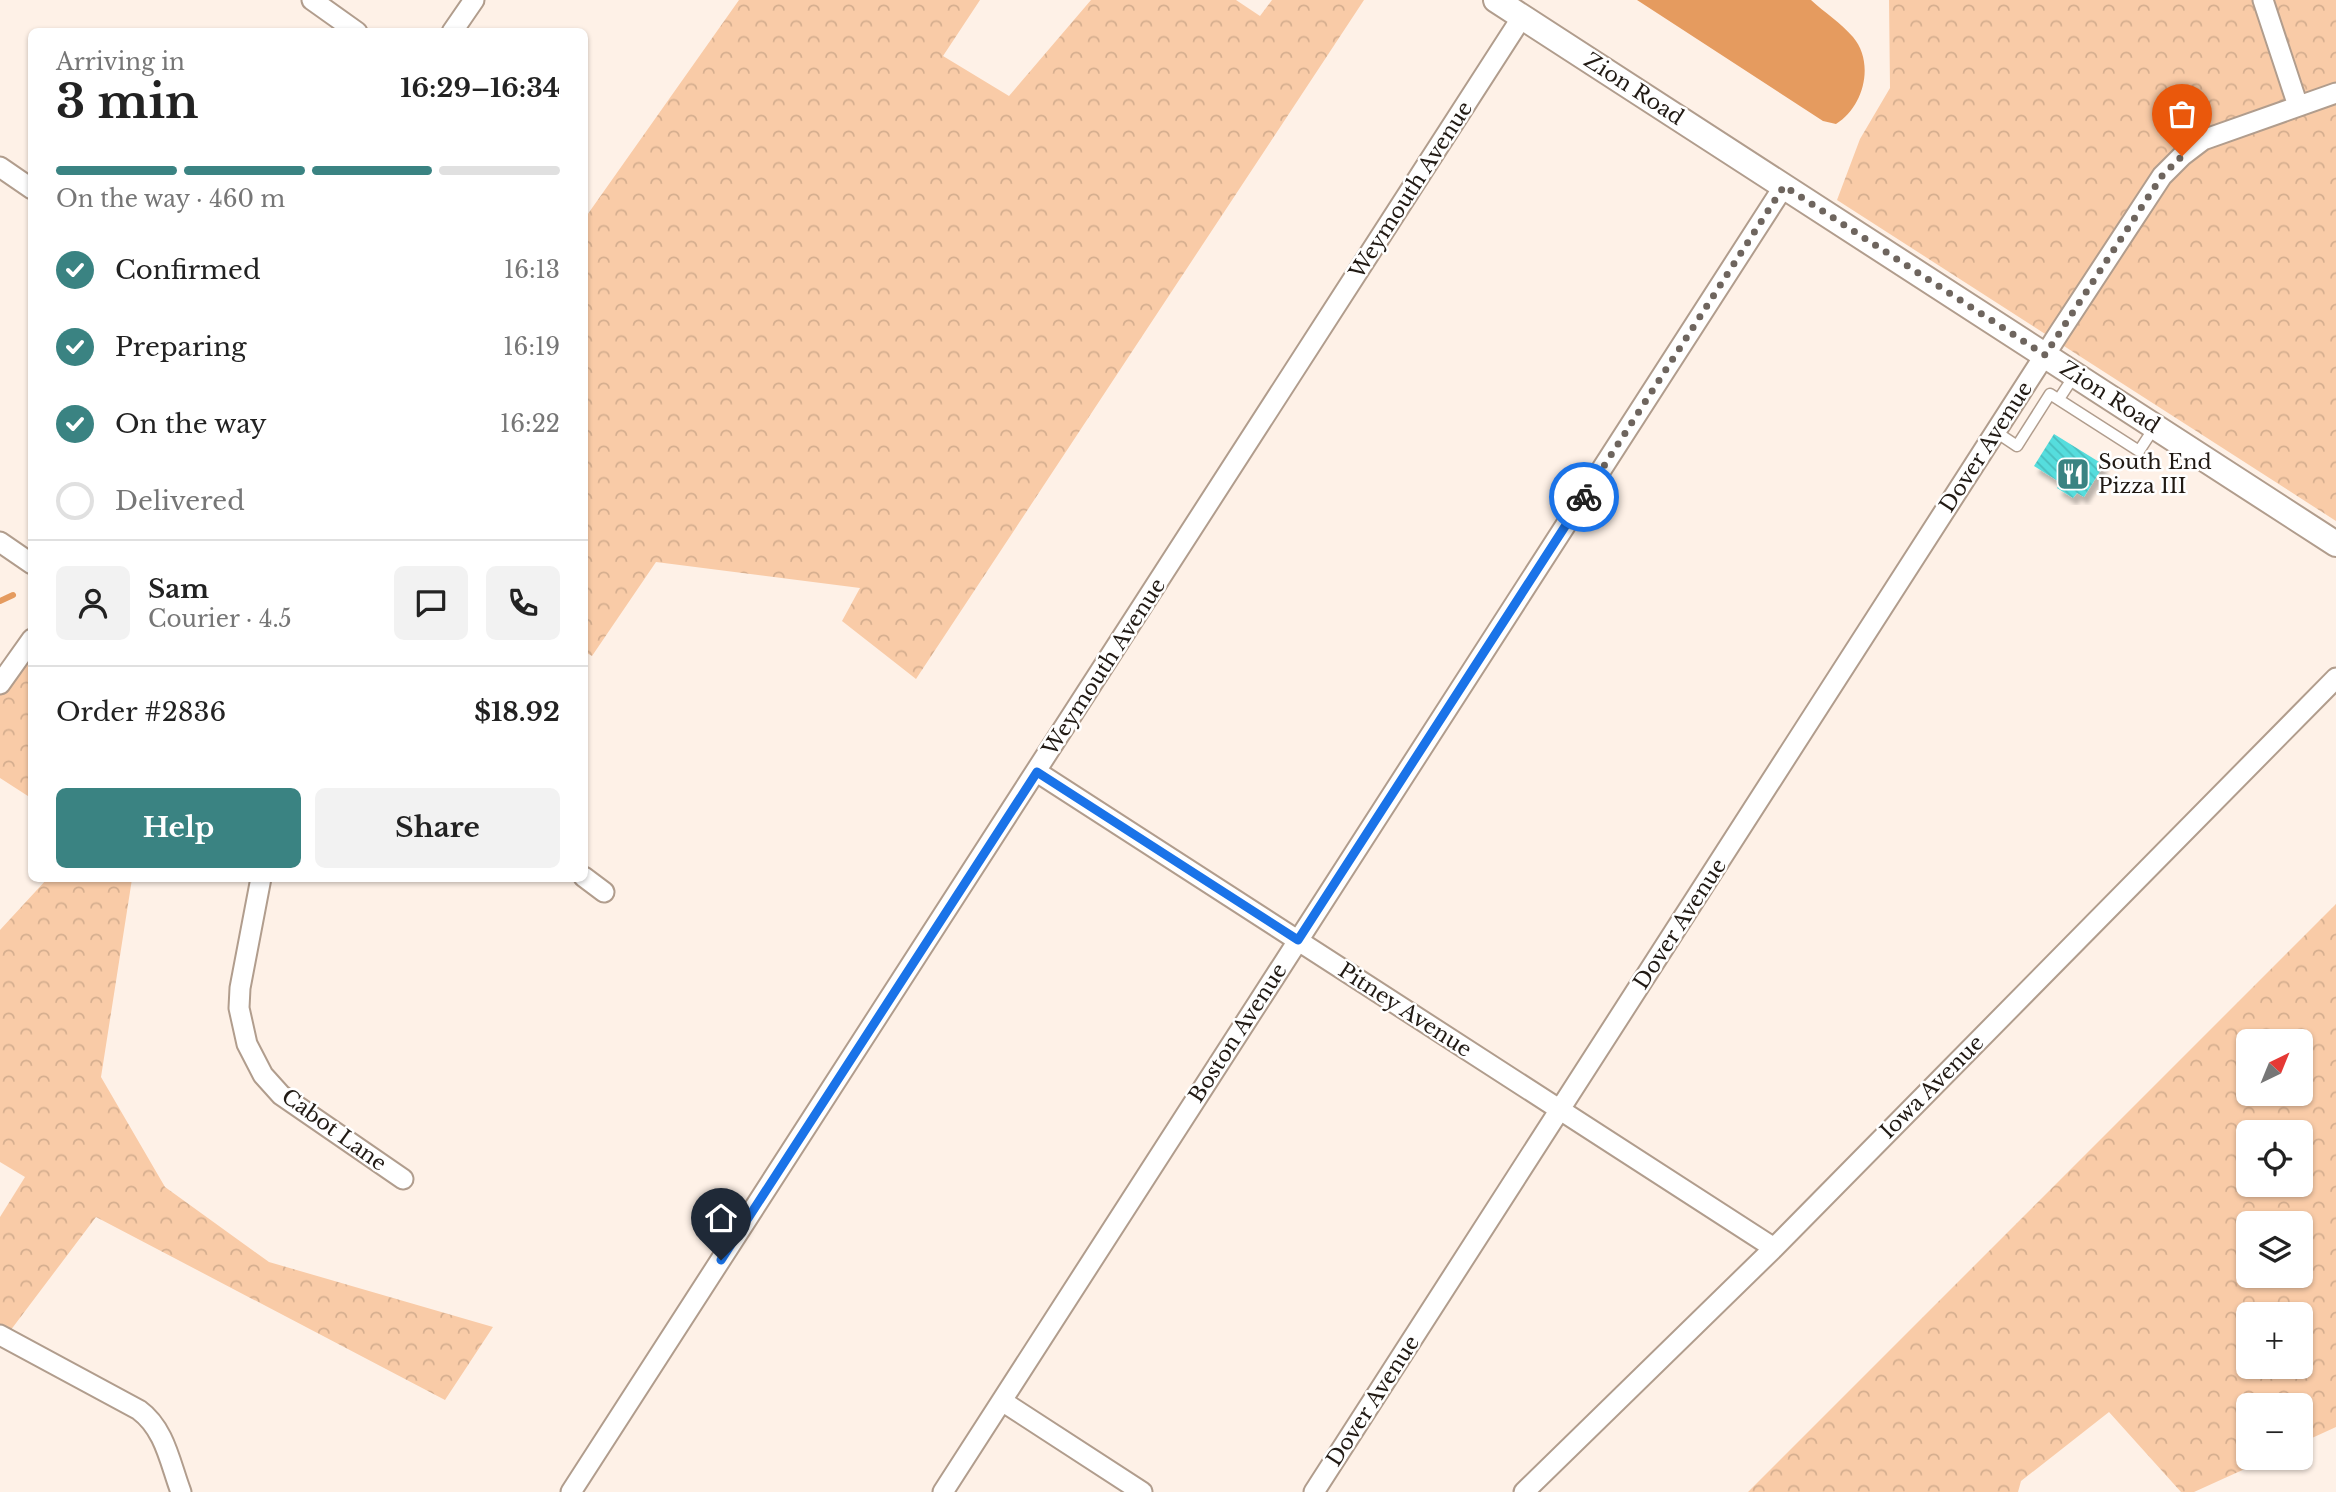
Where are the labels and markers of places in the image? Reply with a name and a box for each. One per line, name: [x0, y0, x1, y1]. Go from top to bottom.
pin: [2152, 84, 2212, 156]
place label: South End Pizza III: [2098, 449, 2212, 499]
restaurant icon: South End Pizza III: [2054, 455, 2092, 493]
pin: [691, 1188, 751, 1260]

